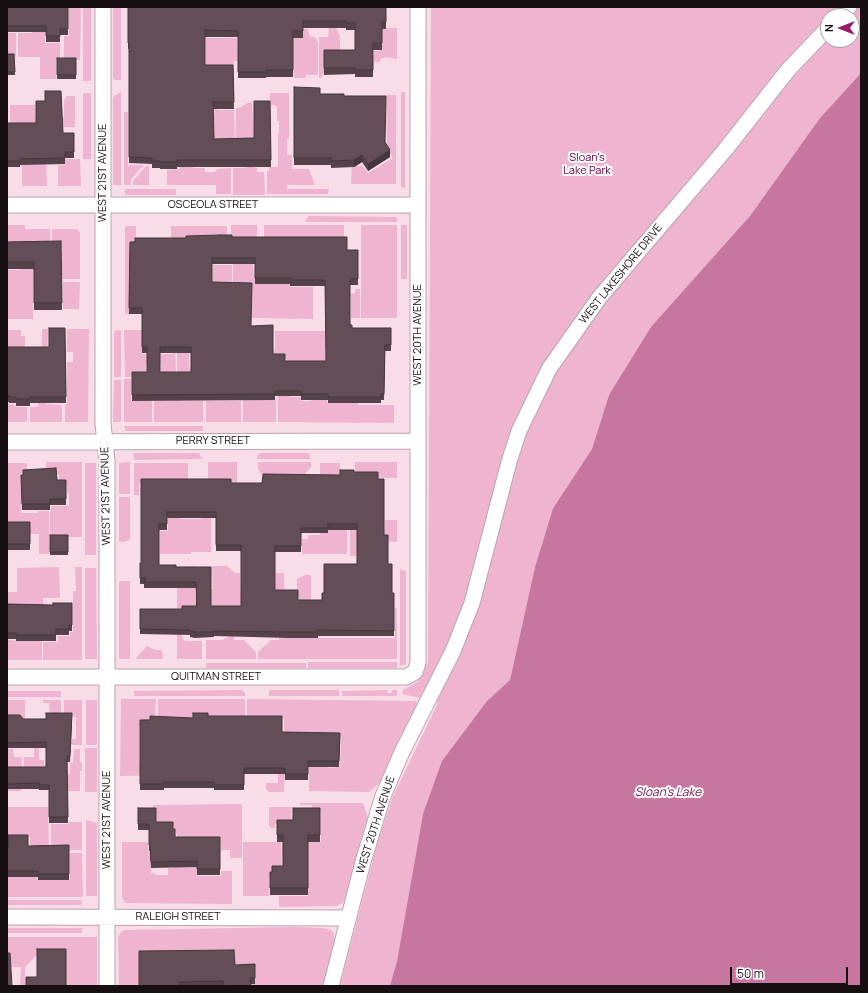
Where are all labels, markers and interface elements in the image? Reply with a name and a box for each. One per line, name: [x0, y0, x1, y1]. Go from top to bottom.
north arrow: [820, 8, 860, 48]
text: N: [821, 24, 836, 32]
street label: WEST 21ST AVENUE: [96, 124, 110, 222]
park label: Sloan's Lake Park: [563, 151, 611, 177]
street label: OSCEOLA STREET: [168, 198, 258, 212]
street label: WEST LAKESHORE DRIVE: [577, 222, 665, 326]
street label: WEST 20TH AVENUE: [411, 284, 425, 386]
street label: PERRY STREET: [176, 434, 250, 448]
street label: WEST 21ST AVENUE: [99, 447, 113, 545]
street label: QUITMAN STREET: [171, 670, 261, 684]
street label: WEST 21ST AVENUE: [100, 771, 114, 869]
street label: WEST 20TH AVENUE: [354, 775, 398, 875]
water label: Sloan's Lake: [635, 786, 701, 800]
street label: RALEIGH STREET: [135, 910, 221, 924]
scale bar: [732, 959, 850, 985]
text: 50 m: [737, 965, 764, 982]

